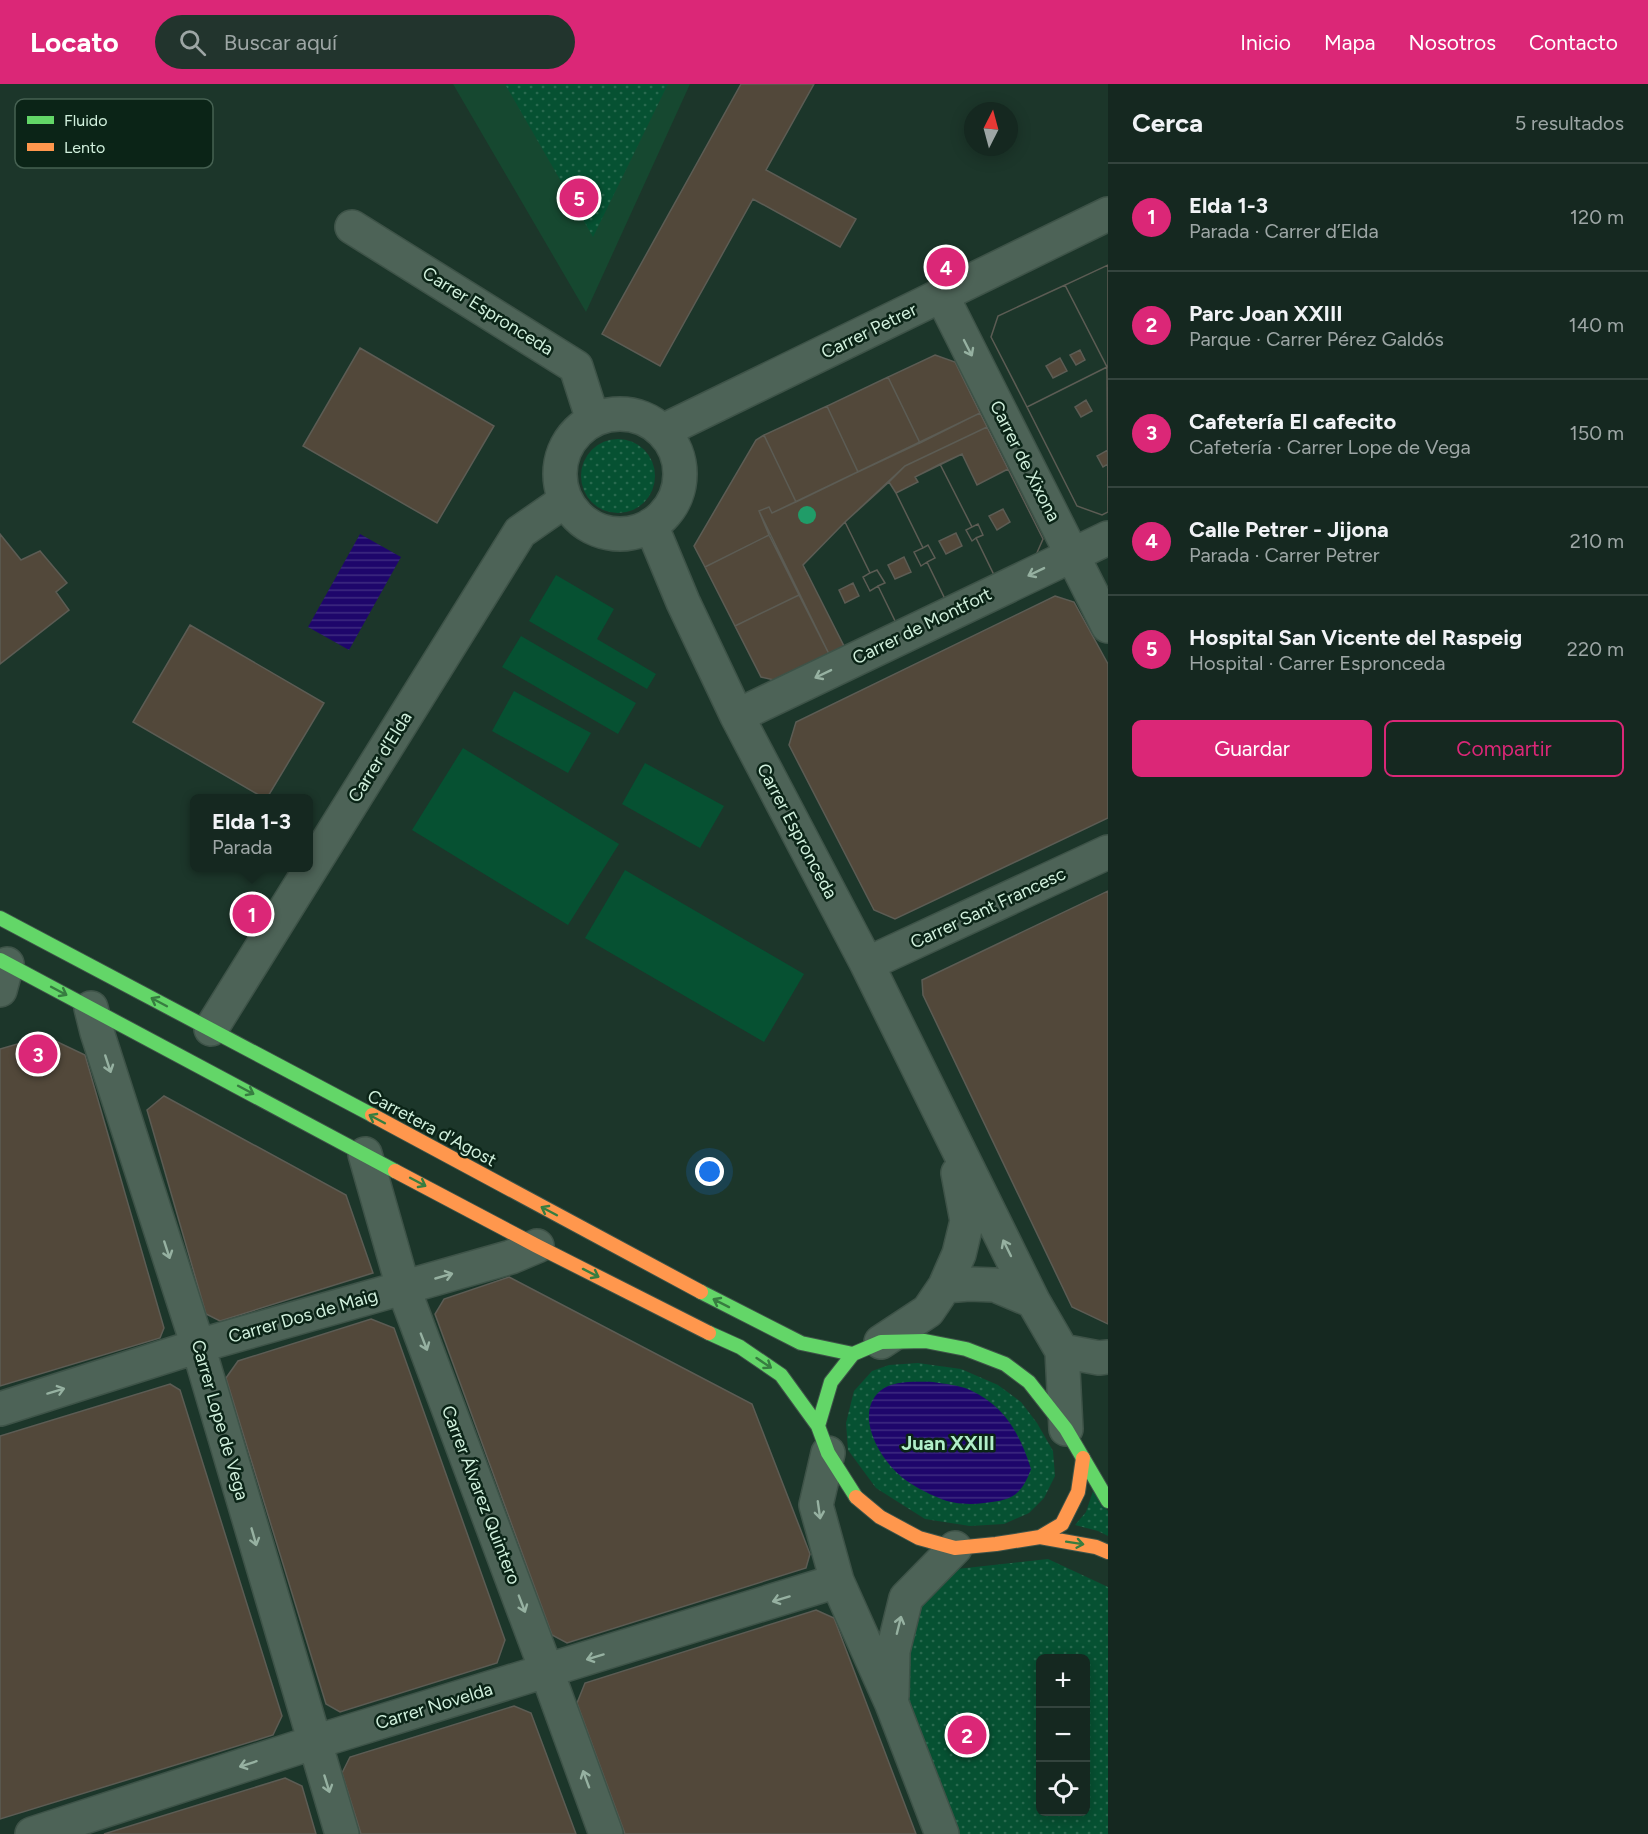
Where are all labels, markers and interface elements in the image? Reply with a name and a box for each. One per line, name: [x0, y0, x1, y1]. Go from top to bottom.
search box: [155, 15, 575, 69]
text: Locato: [30, 25, 119, 59]
icon: search: [176, 26, 209, 59]
text: Buscar aquí: [224, 29, 337, 56]
text: Inicio: [1240, 30, 1291, 55]
text: Mapa: [1324, 30, 1376, 55]
text: Nosotros: [1409, 30, 1496, 55]
text: Contacto: [1529, 30, 1618, 55]
legend: [15, 99, 213, 168]
north arrow: [964, 102, 1018, 156]
text: Cerca: [1132, 107, 1203, 139]
text: Fluido: [64, 111, 108, 130]
text: 5 resultados: [1515, 111, 1624, 135]
text: Lento: [64, 138, 105, 157]
pin: 5: [560, 176, 598, 220]
text: Elda 1-3: [1189, 192, 1268, 219]
text: 1: [1147, 205, 1156, 229]
text: 120 m: [1570, 205, 1624, 229]
text: Parada · Carrer d’Elda: [1189, 219, 1379, 243]
pin: 4: [926, 244, 966, 290]
street label: Carrer Espronceda: [418, 262, 558, 360]
street label: Carrer Petrer: [818, 298, 920, 364]
text: Parc Joan XXIII: [1189, 300, 1343, 327]
text: 2: [1146, 313, 1157, 337]
text: 140 m: [1569, 313, 1624, 337]
text: Parque · Carrer Pérez Galdós: [1189, 327, 1444, 351]
one-way arrow: [962, 339, 974, 356]
street label: Carrer de Xixona: [985, 397, 1065, 525]
text: Cafetería El cafecito: [1189, 408, 1396, 435]
text: 3: [1146, 421, 1157, 445]
text: 150 m: [1569, 421, 1624, 445]
text: Cafetería · Carrer Lope de Vega: [1189, 435, 1471, 459]
text: Calle Petrer - Jijona: [1189, 516, 1389, 543]
text: 4: [1145, 529, 1158, 553]
text: 210 m: [1570, 529, 1624, 553]
text: Parada · Carrer Petrer: [1189, 543, 1379, 567]
one-way arrow: [1028, 566, 1046, 578]
street label: Carrer de Montfort: [849, 583, 995, 669]
text: Hospital San Vicente del Raspeig: [1189, 624, 1522, 651]
text: 5: [1146, 637, 1157, 661]
text: 220 m: [1567, 637, 1624, 661]
text: Hospital · Carrer Espronceda: [1189, 651, 1445, 675]
one-way arrow: [814, 669, 832, 681]
street label: Carrer d’Elda: [343, 708, 417, 806]
button: Guardar: [1132, 720, 1372, 777]
button: Compartir: [1384, 720, 1624, 777]
street label: Carrer Espronceda: [752, 760, 842, 902]
popup: [190, 794, 313, 872]
text: Elda 1-3: [212, 808, 291, 835]
text: Parada: [212, 835, 273, 859]
street label: Carrer Sant Francesc: [907, 862, 1069, 954]
pin: 1: [232, 892, 272, 936]
one-way arrow: [50, 985, 67, 997]
one-way arrow: [151, 996, 168, 1008]
pin: 3: [18, 1032, 57, 1076]
one-way arrow: [103, 1054, 114, 1073]
one-way arrow: [237, 1085, 255, 1096]
street label: Carretera d'Agost: [364, 1085, 500, 1171]
one-way arrow: [368, 1112, 386, 1124]
your location: [695, 1157, 724, 1186]
one-way arrow: [409, 1177, 427, 1188]
one-way arrow: [541, 1205, 558, 1217]
one-way arrow: [162, 1240, 173, 1259]
one-way arrow: [1001, 1240, 1013, 1258]
one-way arrow: [581, 1268, 599, 1279]
one-way arrow: [434, 1270, 453, 1281]
street label: Carrer Dos de Maig: [226, 1284, 380, 1348]
one-way arrow: [712, 1296, 730, 1308]
one-way arrow: [419, 1332, 430, 1351]
street label: Carrer Lope de Vega: [187, 1337, 253, 1503]
one-way arrow: [755, 1357, 771, 1369]
one-way arrow: [46, 1385, 65, 1396]
street label: Carrer Álvarez Quintero: [437, 1402, 525, 1588]
district label: Juan XXIII: [901, 1431, 995, 1455]
one-way arrow: [813, 1500, 824, 1519]
one-way arrow: [249, 1527, 260, 1546]
one-way arrow: [1064, 1538, 1084, 1549]
one-way arrow: [517, 1594, 528, 1612]
one-way arrow: [772, 1594, 791, 1605]
one-way arrow: [894, 1616, 906, 1635]
one-way arrow: [586, 1652, 605, 1663]
map controls: [1036, 1654, 1090, 1816]
button: +: [1036, 1654, 1090, 1708]
street label: Carrer Novelda: [373, 1678, 495, 1734]
button: −: [1036, 1708, 1090, 1762]
pin: 2: [948, 1712, 986, 1758]
one-way arrow: [239, 1759, 258, 1770]
button: locate: [1036, 1762, 1090, 1816]
one-way arrow: [579, 1770, 590, 1789]
one-way arrow: [322, 1774, 333, 1793]

